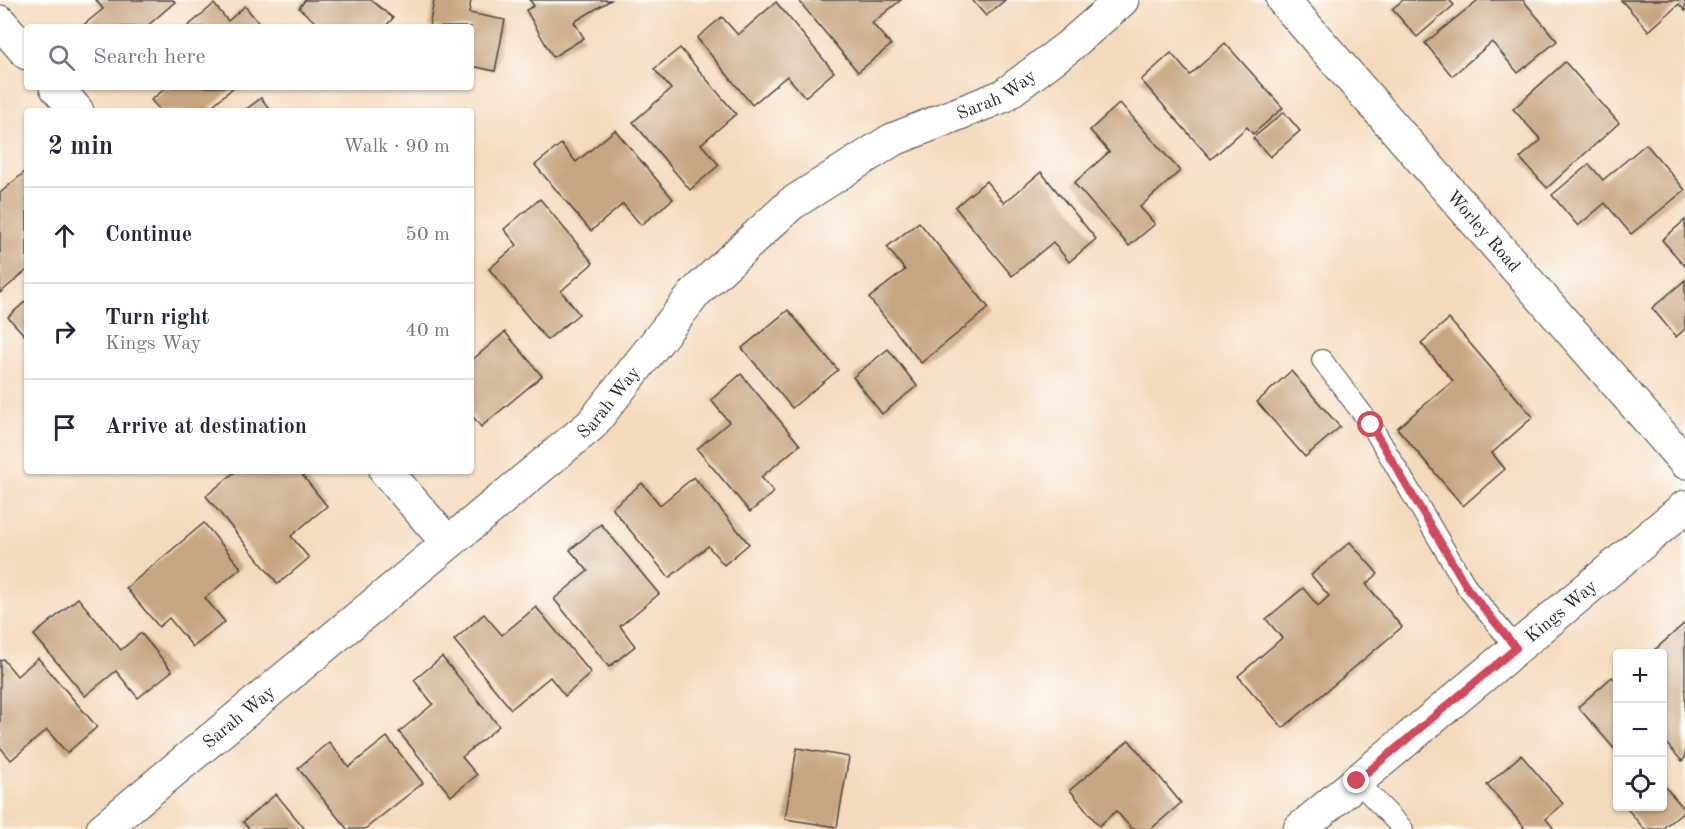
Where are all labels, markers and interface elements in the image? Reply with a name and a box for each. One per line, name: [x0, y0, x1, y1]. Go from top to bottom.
search box: [24, 24, 474, 90]
icon: search: [45, 41, 78, 74]
text: Search here: [93, 46, 206, 68]
street label: Sarah Way: [954, 66, 1040, 123]
text: 2 min: [48, 134, 113, 160]
text: Walk · 90 m: [343, 137, 450, 157]
street label: Worley Road: [1443, 187, 1523, 276]
icon: ahead: [48, 219, 81, 252]
text: Continue: [105, 224, 192, 246]
text: 50 m: [405, 225, 450, 245]
text: Turn right: [105, 307, 209, 329]
icon: right: [48, 315, 81, 348]
text: 40 m: [405, 321, 450, 341]
text: Kings Way: [105, 334, 201, 354]
street label: Sarah Way: [574, 363, 644, 442]
icon: arrive: [48, 411, 81, 444]
route start: [1357, 411, 1383, 437]
text: Arrive at destination: [105, 416, 307, 438]
street label: Kings Way: [1522, 577, 1601, 646]
map controls: [1613, 649, 1667, 811]
button: +: [1613, 649, 1667, 703]
street label: Sarah Way: [200, 683, 279, 752]
button: −: [1613, 703, 1667, 757]
button: locate: [1613, 757, 1667, 811]
route end: [1343, 767, 1369, 793]

